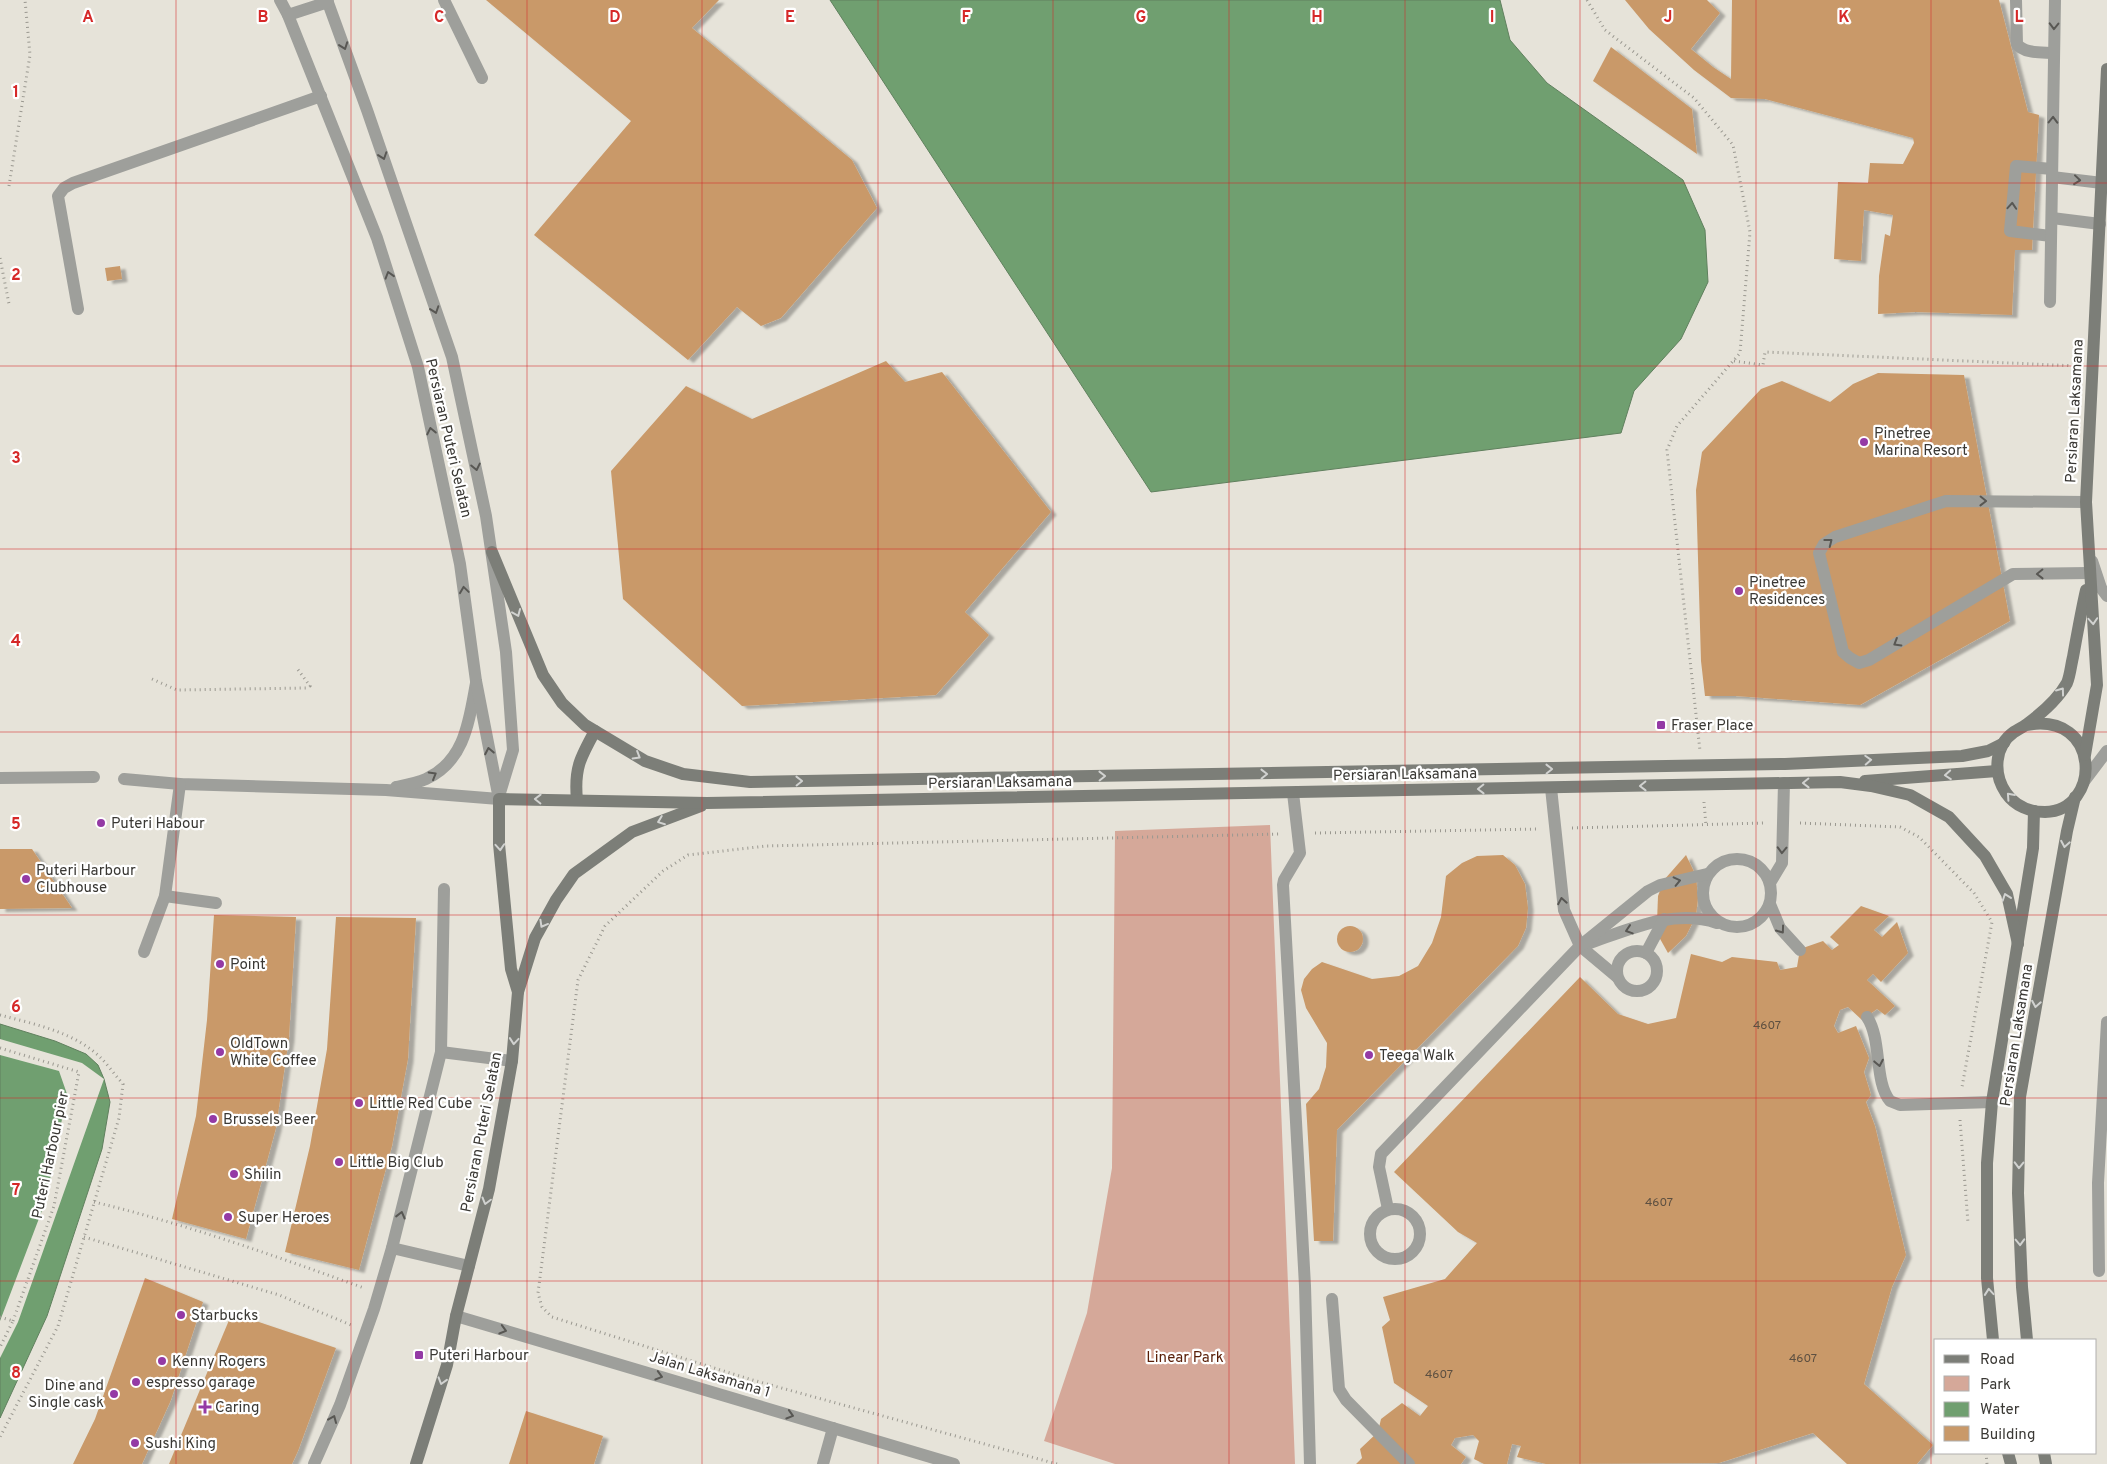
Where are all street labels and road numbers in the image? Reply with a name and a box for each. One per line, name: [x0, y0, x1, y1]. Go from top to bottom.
street label: Persiaran Laksamana: [2062, 339, 2089, 484]
street label: Persiaran Puteri Selatan: [420, 357, 475, 520]
street label: Persiaran Laksamana: [1333, 765, 1477, 786]
street label: Persiaran Laksamana: [928, 773, 1072, 794]
street label: Persiaran Laksamana: [1997, 963, 2038, 1108]
street label: Persiaran Puteri Selatan: [458, 1051, 507, 1214]
street label: Puteri Harbour pier: [29, 1090, 74, 1221]
street label: Jalan Laksamana 1: [647, 1348, 772, 1403]

